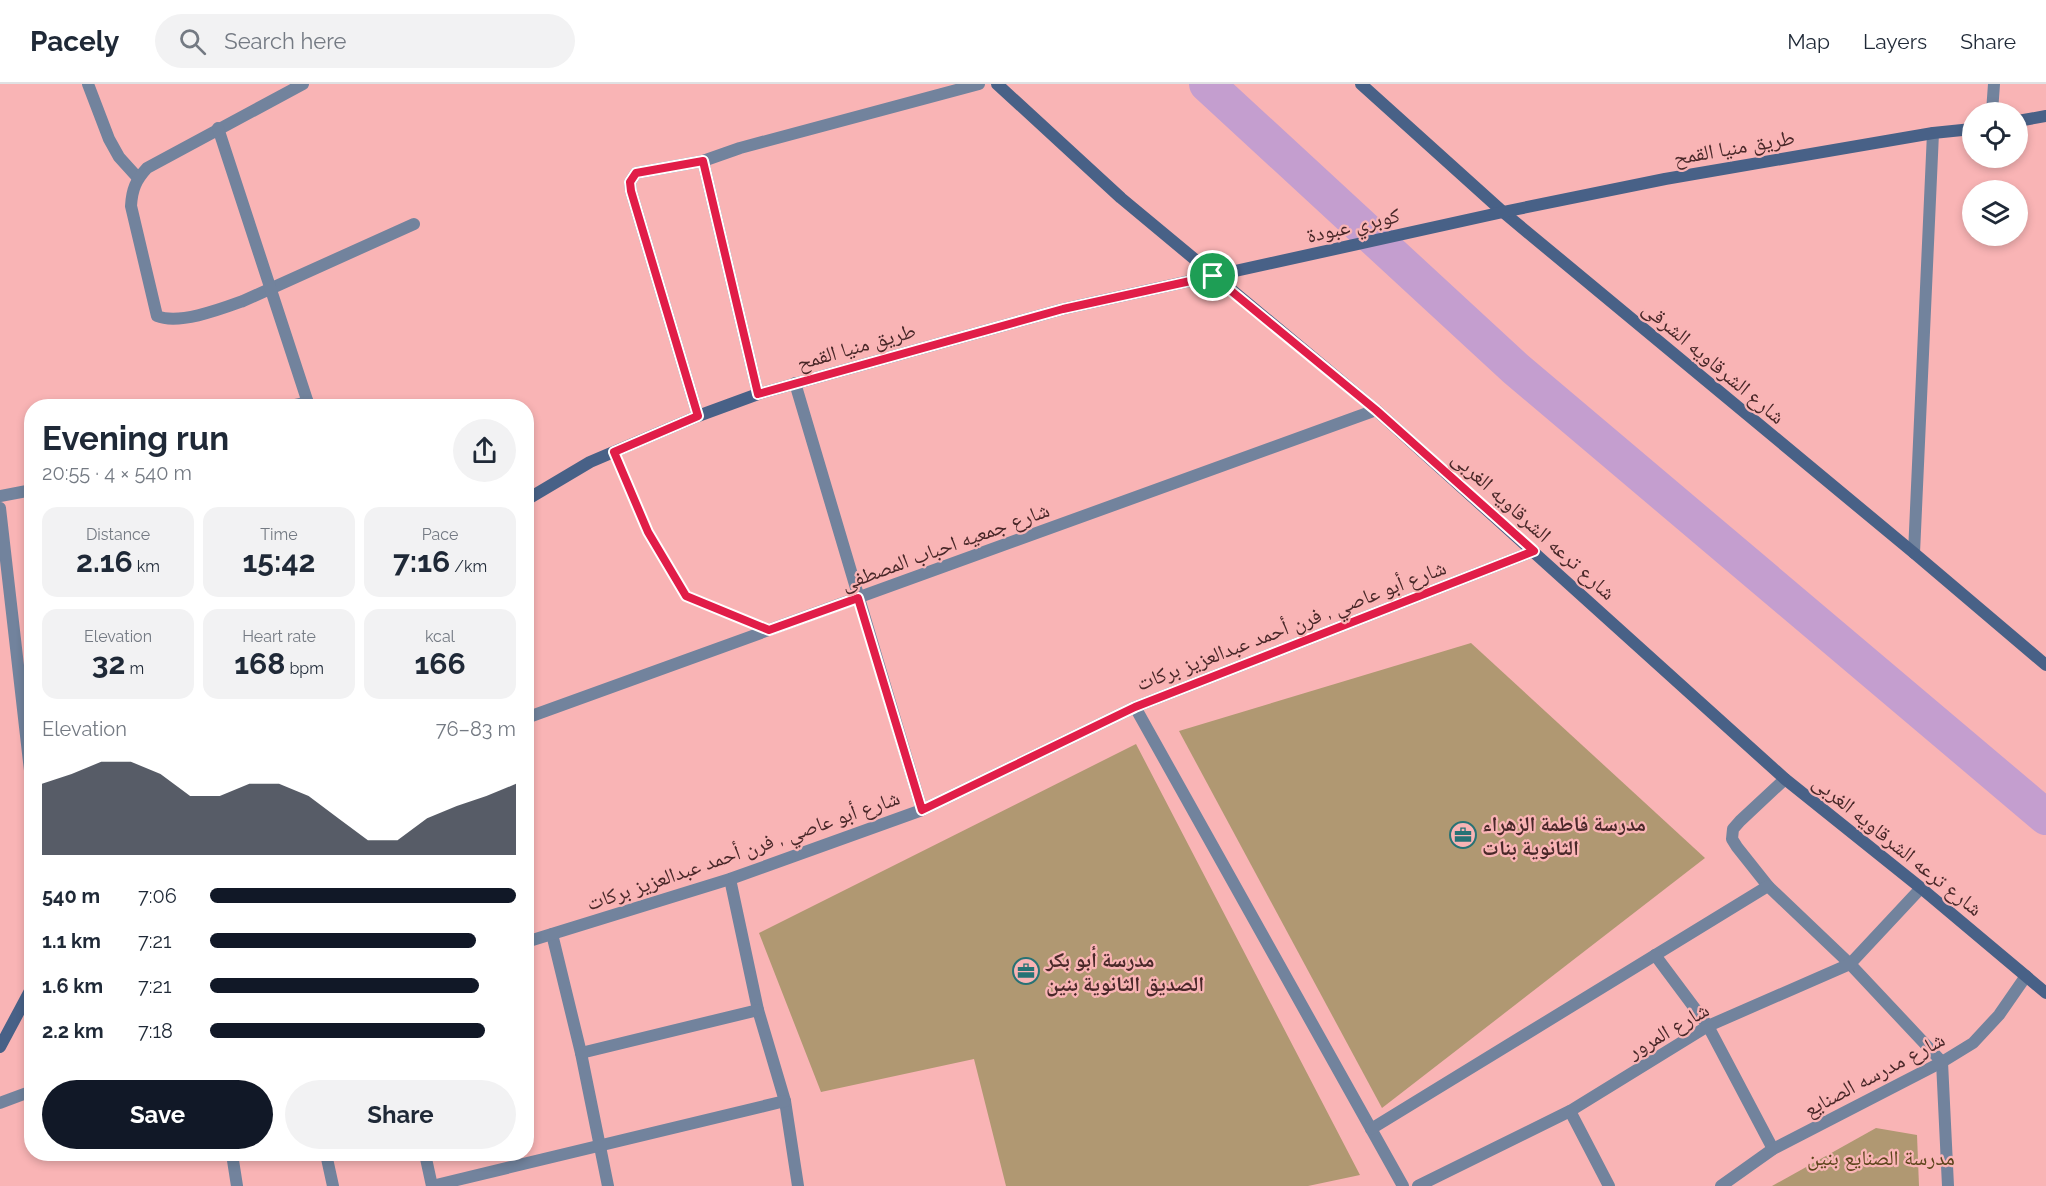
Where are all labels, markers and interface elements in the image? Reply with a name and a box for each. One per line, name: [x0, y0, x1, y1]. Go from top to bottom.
search box: [155, 14, 575, 68]
text: Pacely: [30, 25, 119, 58]
icon: search: [176, 25, 209, 58]
text: Search here: [224, 28, 346, 54]
text: Map: [1787, 29, 1830, 54]
text: Layers: [1863, 29, 1927, 54]
text: Share: [1960, 29, 2016, 54]
map controls: [1962, 102, 2028, 246]
button: locate: [1962, 102, 2028, 168]
street label: طريق منيا القمح: [1671, 124, 1797, 171]
button: layers: [1962, 180, 2028, 246]
street label: كوبري عبودة: [1304, 202, 1403, 252]
pin: [1187, 250, 1238, 301]
icon: arrive: [1196, 259, 1229, 292]
street label: شارع الشرقاويه الشرقى: [1637, 295, 1790, 430]
street label: طريق منيا القمح: [794, 317, 919, 376]
text: Evening run: [42, 419, 229, 458]
button: share: [453, 419, 516, 482]
street label: شارع ترعه الشرقاويه الغربى: [1447, 445, 1621, 606]
text: 20:55 · 4 × 540 m: [42, 461, 192, 485]
street label: شارع جمعيه احباب المصطفى: [837, 497, 1053, 596]
text: Distance: [86, 525, 150, 544]
text: Time: [260, 525, 298, 544]
text: Pace: [422, 525, 458, 544]
text: 2.16: [76, 544, 133, 579]
text: 15:42: [243, 544, 315, 579]
text: 7:16: [393, 544, 450, 579]
street label: شارع أبو عاصي , فرن أحمد عبدالعزيز بركات: [1133, 554, 1451, 700]
text: km: [133, 557, 160, 576]
text: /km: [450, 557, 487, 576]
text: Elevation: [84, 627, 152, 646]
text: Heart rate: [242, 627, 316, 646]
text: kcal: [425, 627, 455, 646]
text: 32: [92, 646, 125, 681]
text: 168: [234, 646, 285, 681]
text: 166: [414, 646, 466, 681]
text: m: [125, 659, 144, 678]
text: bpm: [285, 659, 324, 678]
text: Elevation: [42, 717, 127, 741]
text: 76–83 m: [436, 717, 516, 741]
street label: شارع ترعه الشرقاويه الغربى: [1807, 769, 1988, 922]
street label: شارع أبو عاصي , فرن أحمد عبدالعزيز بركات: [583, 785, 904, 920]
place label: مدرسة فاطمة الزهراء الثانوية بنات: [1482, 811, 1646, 860]
office icon: مدرسة فاطمة الزهراء الثانوية بنات: [1448, 820, 1478, 850]
text: 540 m: [42, 884, 100, 908]
text: 7:06: [138, 884, 177, 908]
text: 1.1 km: [42, 929, 101, 953]
text: 7:21: [138, 929, 171, 953]
place label: مدرسة أبو بكر الصديق الثانوية بنين: [1045, 945, 1204, 997]
office icon: مدرسة أبو بكر الصديق الثانوية بنين: [1011, 956, 1041, 986]
text: 1.6 km: [42, 974, 103, 998]
text: 7:21: [138, 974, 171, 998]
street label: شارع المرور: [1622, 997, 1714, 1065]
text: 2.2 km: [42, 1019, 104, 1043]
text: 7:18: [138, 1019, 173, 1043]
street label: شارع مدرسه الصنايع: [1799, 1026, 1949, 1123]
button: Save: [42, 1080, 273, 1149]
button: Share: [285, 1080, 516, 1149]
park label: مدرسة الصنايع بنين: [1807, 1145, 1955, 1171]

